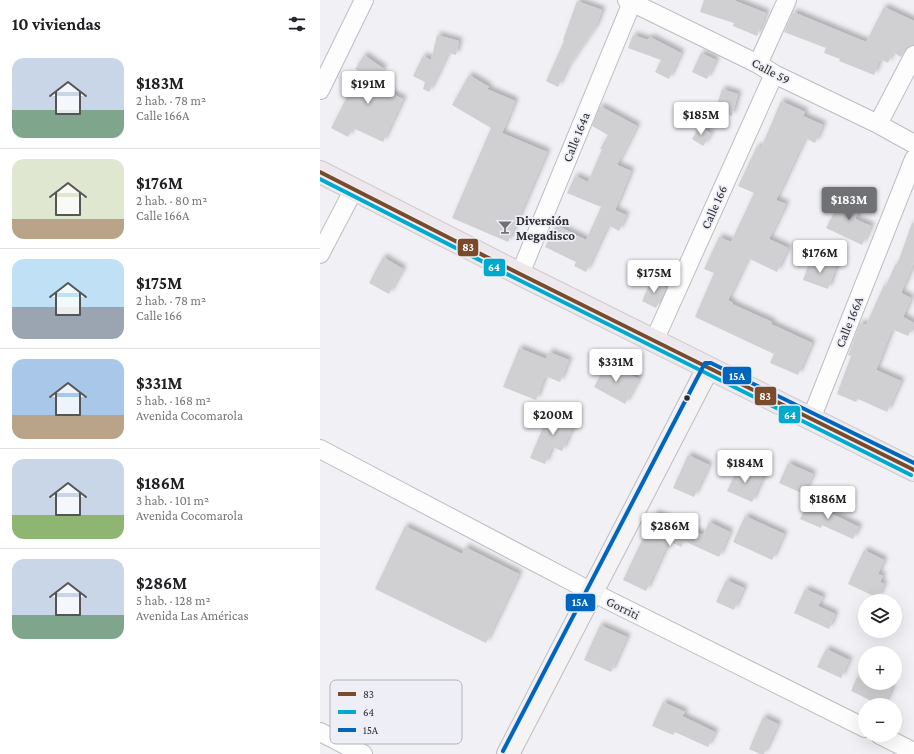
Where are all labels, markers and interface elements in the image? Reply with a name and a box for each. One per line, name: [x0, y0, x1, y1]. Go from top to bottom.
icon: filters: [286, 13, 308, 35]
text: 10 viviendas: [12, 15, 101, 34]
street label: Calle 59: [749, 55, 793, 87]
pin: $191M: [340, 71, 396, 105]
icon: home: [44, 74, 92, 122]
text: $183M: [136, 74, 184, 93]
text: $191M: [351, 76, 385, 91]
text: 2 hab. · 78 m²: [136, 93, 206, 108]
pin: $185M: [673, 102, 729, 136]
text: $185M: [683, 107, 719, 122]
text: Calle 166A: [136, 108, 189, 123]
street label: Calle 164a: [559, 110, 593, 164]
text: $176M: [136, 174, 183, 193]
icon: home: [44, 175, 92, 223]
street label: Calle 166: [698, 183, 730, 231]
pin: $183M: [821, 187, 877, 221]
text: $183M: [831, 192, 867, 207]
text: 2 hab. · 80 m²: [136, 193, 207, 208]
text: Calle 166A: [136, 208, 189, 223]
place label: Diversión Megadisco: [516, 213, 575, 243]
bar icon: Diversión Megadisco: [497, 219, 513, 235]
line badge: 83: [457, 238, 479, 257]
pin: $176M: [792, 240, 848, 274]
text: 83: [462, 241, 474, 253]
text: $176M: [802, 245, 838, 260]
line badge: 64: [483, 258, 506, 277]
pin: $175M: [626, 260, 682, 294]
text: 64: [488, 261, 500, 273]
text: $175M: [636, 265, 672, 280]
text: $175M: [136, 274, 182, 293]
icon: home: [44, 275, 92, 323]
text: 2 hab. · 78 m²: [136, 293, 206, 308]
street label: Calle 166A: [832, 294, 866, 350]
text: Calle 166: [136, 308, 182, 323]
pin: $331M: [588, 349, 644, 383]
text: $331M: [598, 354, 634, 369]
line badge: 15A: [722, 366, 752, 385]
text: 15A: [729, 370, 745, 382]
text: $331M: [136, 374, 182, 393]
icon: home: [44, 375, 92, 423]
line badge: 83: [754, 386, 777, 406]
text: 83: [759, 390, 771, 402]
text: 5 hab. · 168 m²: [136, 393, 211, 408]
unlabelled marker: [682, 393, 692, 403]
pin: $200M: [525, 402, 581, 436]
line badge: 64: [778, 405, 801, 424]
text: $200M: [533, 407, 573, 422]
text: Avenida Cocomarola: [136, 408, 243, 423]
text: 64: [784, 409, 796, 421]
pin: $184M: [717, 450, 773, 484]
text: $184M: [726, 455, 764, 470]
text: $186M: [136, 474, 185, 493]
icon: home: [44, 475, 92, 523]
pin: $186M: [800, 486, 856, 520]
text: $186M: [809, 491, 847, 506]
text: 3 hab. · 101 m²: [136, 493, 209, 508]
text: Avenida Cocomarola: [136, 508, 243, 523]
pin: $286M: [642, 513, 698, 547]
text: $286M: [650, 518, 690, 533]
text: $286M: [136, 574, 187, 593]
icon: home: [44, 575, 92, 623]
text: 5 hab. · 128 m²: [136, 593, 211, 608]
line badge: 15A: [565, 593, 596, 612]
street label: Gorriti: [604, 594, 643, 623]
map controls: [858, 594, 902, 742]
button: layers: [858, 594, 902, 638]
text: 15A: [572, 596, 588, 608]
text: Avenida Las Américas: [136, 608, 249, 623]
button: +: [858, 646, 902, 690]
legend: [330, 680, 462, 744]
text: 83: [363, 688, 374, 700]
button: −: [858, 698, 902, 742]
text: 64: [363, 706, 375, 718]
text: 15A: [363, 724, 379, 736]

